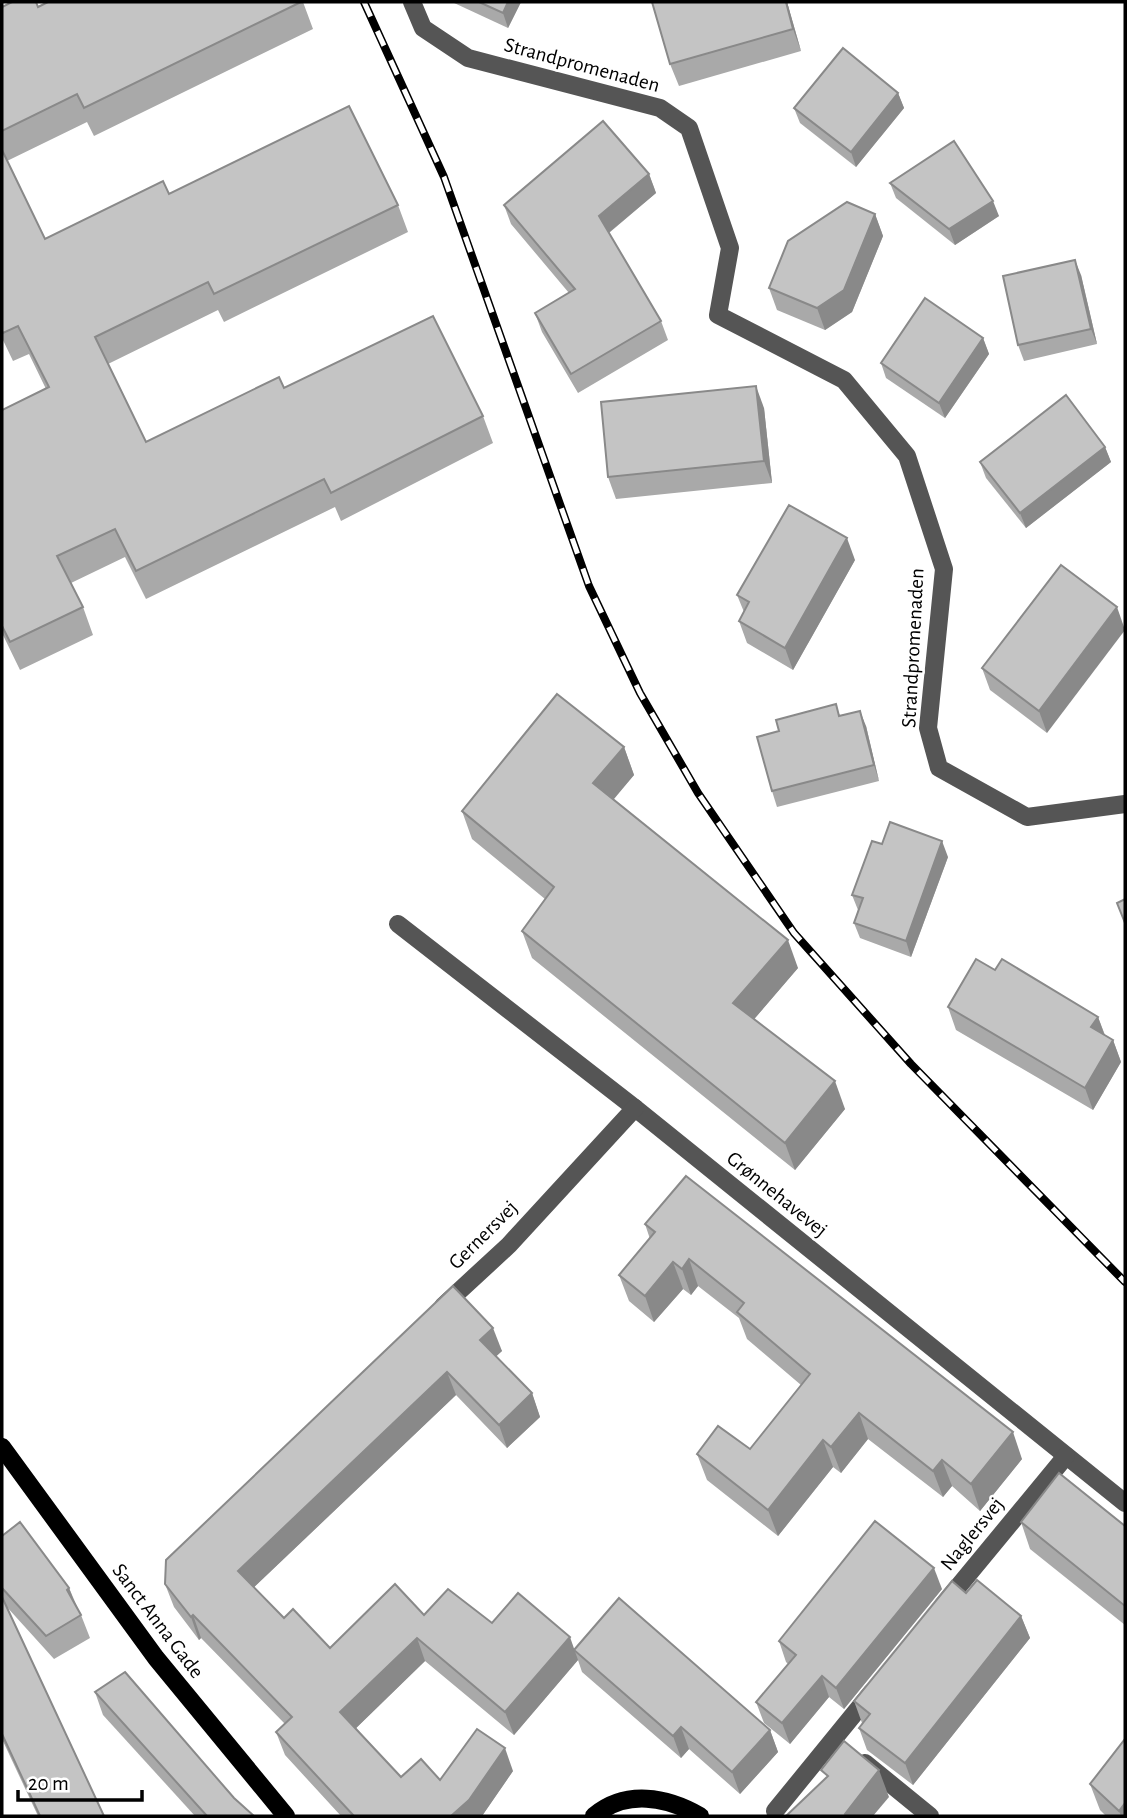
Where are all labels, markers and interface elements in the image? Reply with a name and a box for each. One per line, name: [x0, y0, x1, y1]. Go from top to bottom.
street label: Strandpromenaden: [502, 34, 662, 96]
street label: Strandpromenaden: [898, 567, 928, 729]
street label: Grønnehavevej: [723, 1147, 831, 1241]
street label: Gernersvej: [445, 1197, 521, 1273]
street label: Naglersvej: [936, 1494, 1008, 1574]
street label: Sanct Anna Gade: [108, 1560, 208, 1682]
scale bar: [18, 1758, 142, 1802]
text: 20 m: [28, 1773, 69, 1794]

